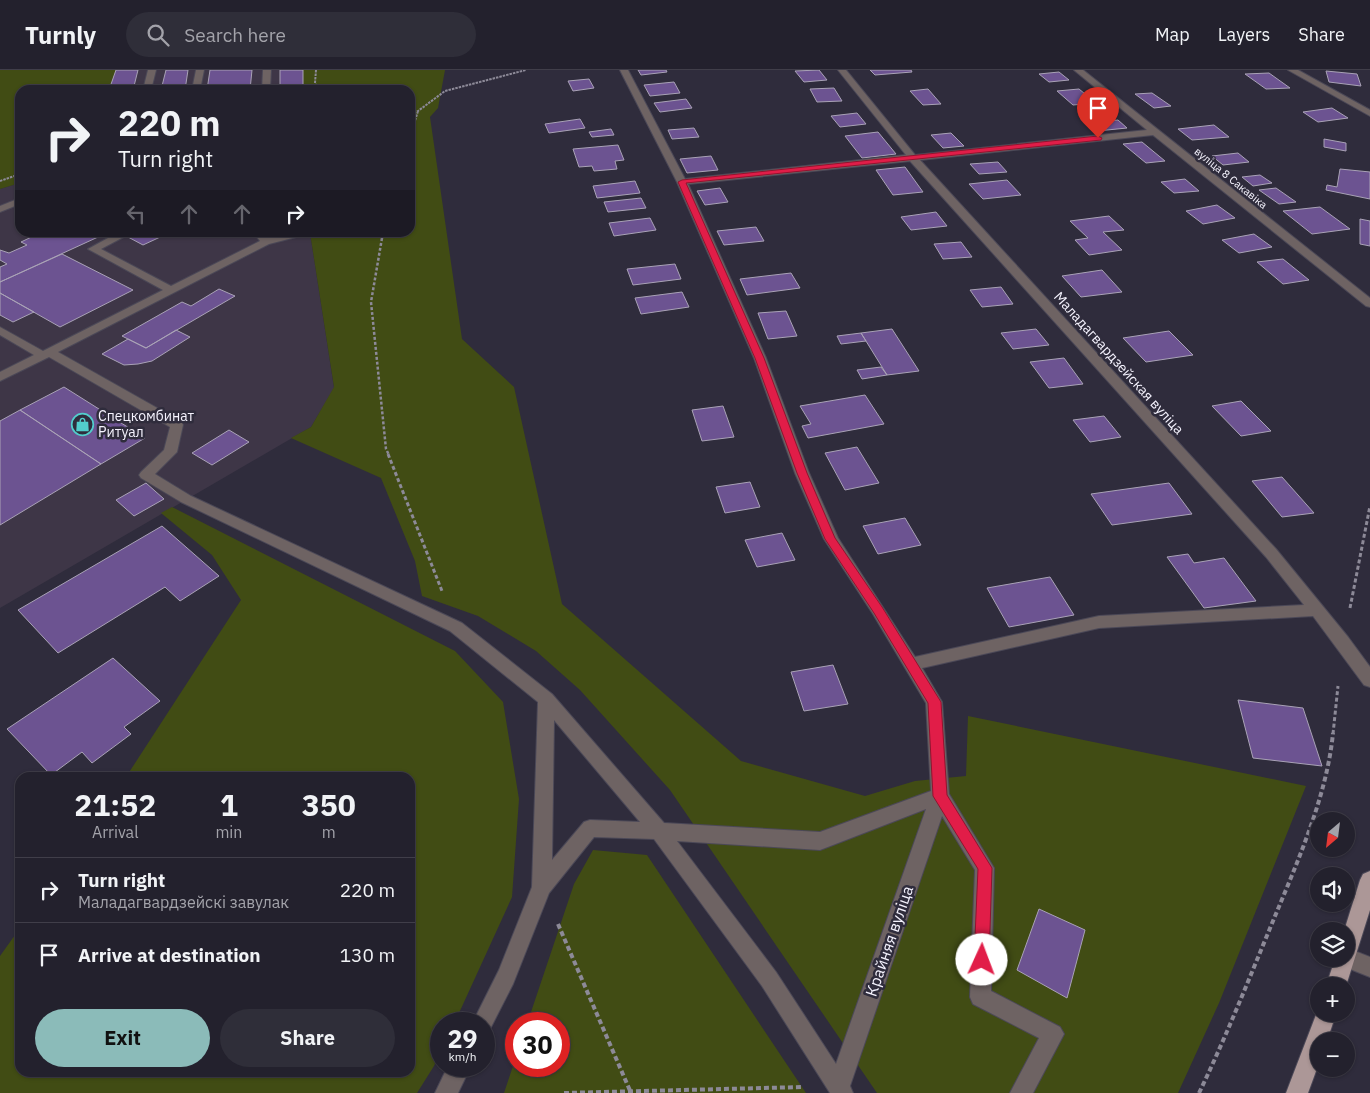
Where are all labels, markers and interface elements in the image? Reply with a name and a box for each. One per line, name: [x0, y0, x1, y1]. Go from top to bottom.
search box: [126, 12, 476, 57]
text: Turnly: [25, 19, 96, 51]
icon: search: [144, 21, 172, 49]
text: Search here: [184, 23, 286, 47]
text: Map: [1155, 23, 1190, 46]
text: Layers: [1218, 23, 1270, 46]
text: Share: [1298, 23, 1345, 46]
pin: [1077, 87, 1119, 138]
icon: arrive: [1084, 94, 1112, 122]
text: 220 m: [118, 100, 221, 146]
icon: right: [35, 105, 100, 170]
text: Turn right: [118, 144, 213, 173]
street label: вуліца 8 Сакавіка: [1192, 144, 1270, 212]
icon: left: [122, 200, 150, 228]
icon: ahead: [175, 200, 203, 228]
icon: ahead: [228, 200, 256, 228]
icon: right: [281, 200, 309, 228]
street label: Маладагвардзейская вуліца: [1050, 288, 1188, 438]
place label: Спецкомбинат Ритуал: [98, 407, 194, 441]
shop icon: Спецкомбинат Ритуал: [70, 412, 94, 436]
text: 21:52: [74, 785, 156, 824]
text: 1: [220, 785, 238, 824]
text: 350: [302, 785, 356, 824]
north arrow: [1310, 812, 1355, 858]
map controls: [1310, 812, 1355, 1077]
text: Arrival: [92, 822, 139, 842]
text: min: [215, 822, 242, 842]
text: m: [322, 822, 336, 842]
button: sound: [1310, 867, 1355, 912]
text: Turn right: [78, 868, 165, 892]
icon: right: [35, 876, 63, 904]
text: 220 m: [340, 878, 395, 902]
street label: Крайняя вуліца: [861, 883, 917, 999]
text: Маладагвардзейскі завулак: [78, 892, 289, 912]
button: layers: [1310, 922, 1355, 967]
position arrow: [955, 933, 1007, 985]
icon: arrive: [35, 941, 63, 969]
text: Arrive at destination: [78, 943, 261, 967]
text: 130 m: [340, 943, 395, 967]
button: +: [1310, 977, 1355, 1022]
button: Exit: [35, 1009, 210, 1067]
button: Share: [220, 1009, 395, 1067]
speed limit sign: 30: [505, 1012, 570, 1077]
text: 29: [447, 1022, 478, 1055]
button: −: [1310, 1032, 1355, 1077]
text: km/h: [448, 1049, 477, 1064]

